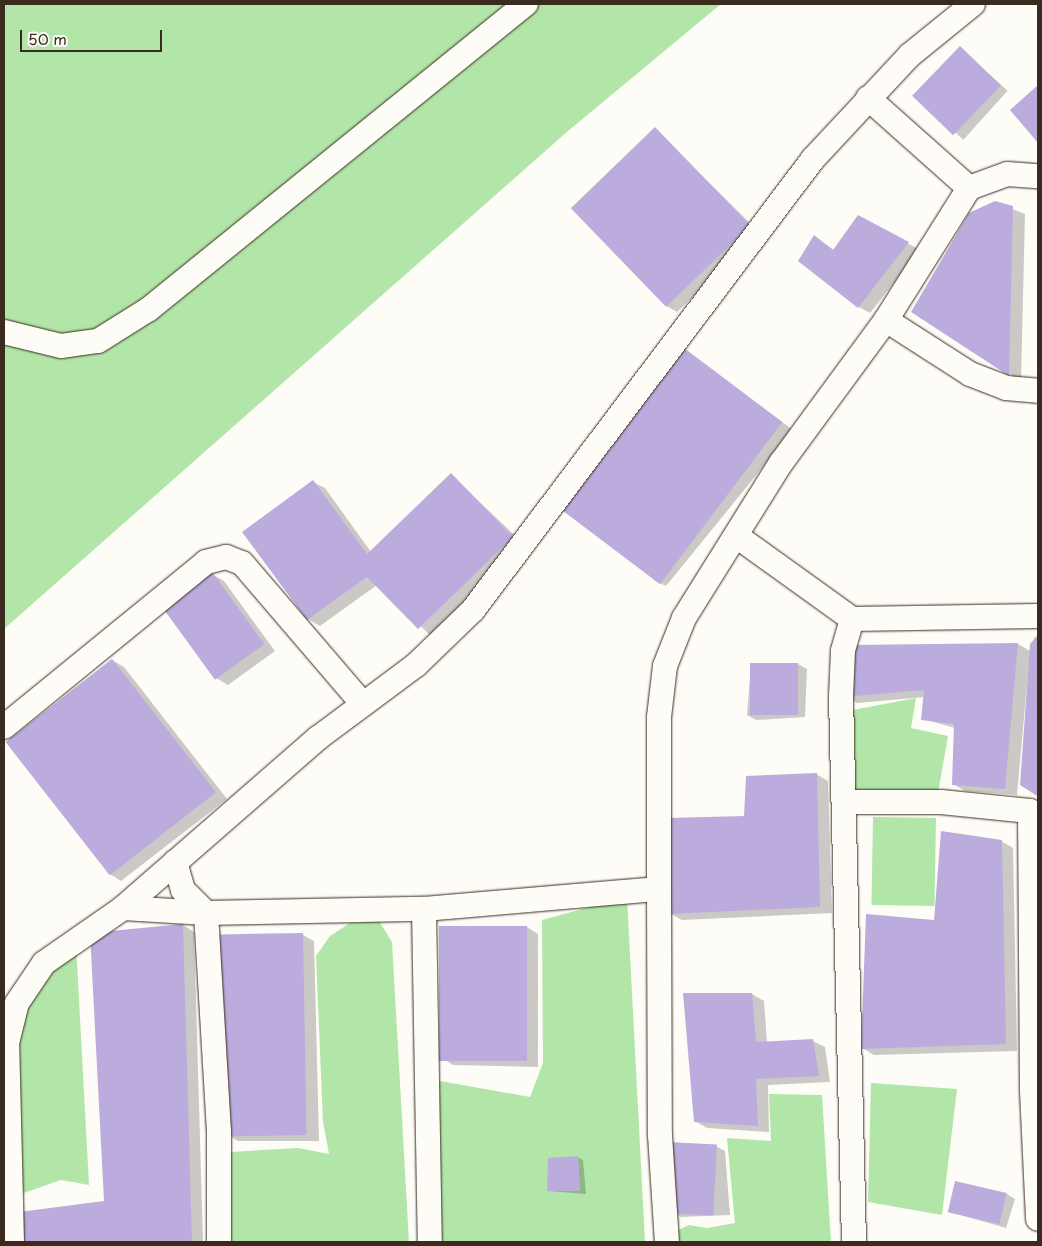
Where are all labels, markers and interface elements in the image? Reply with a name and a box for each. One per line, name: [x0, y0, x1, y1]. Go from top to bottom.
scale bar: [22, 20, 165, 52]
text: 50 m: [28, 27, 67, 50]

